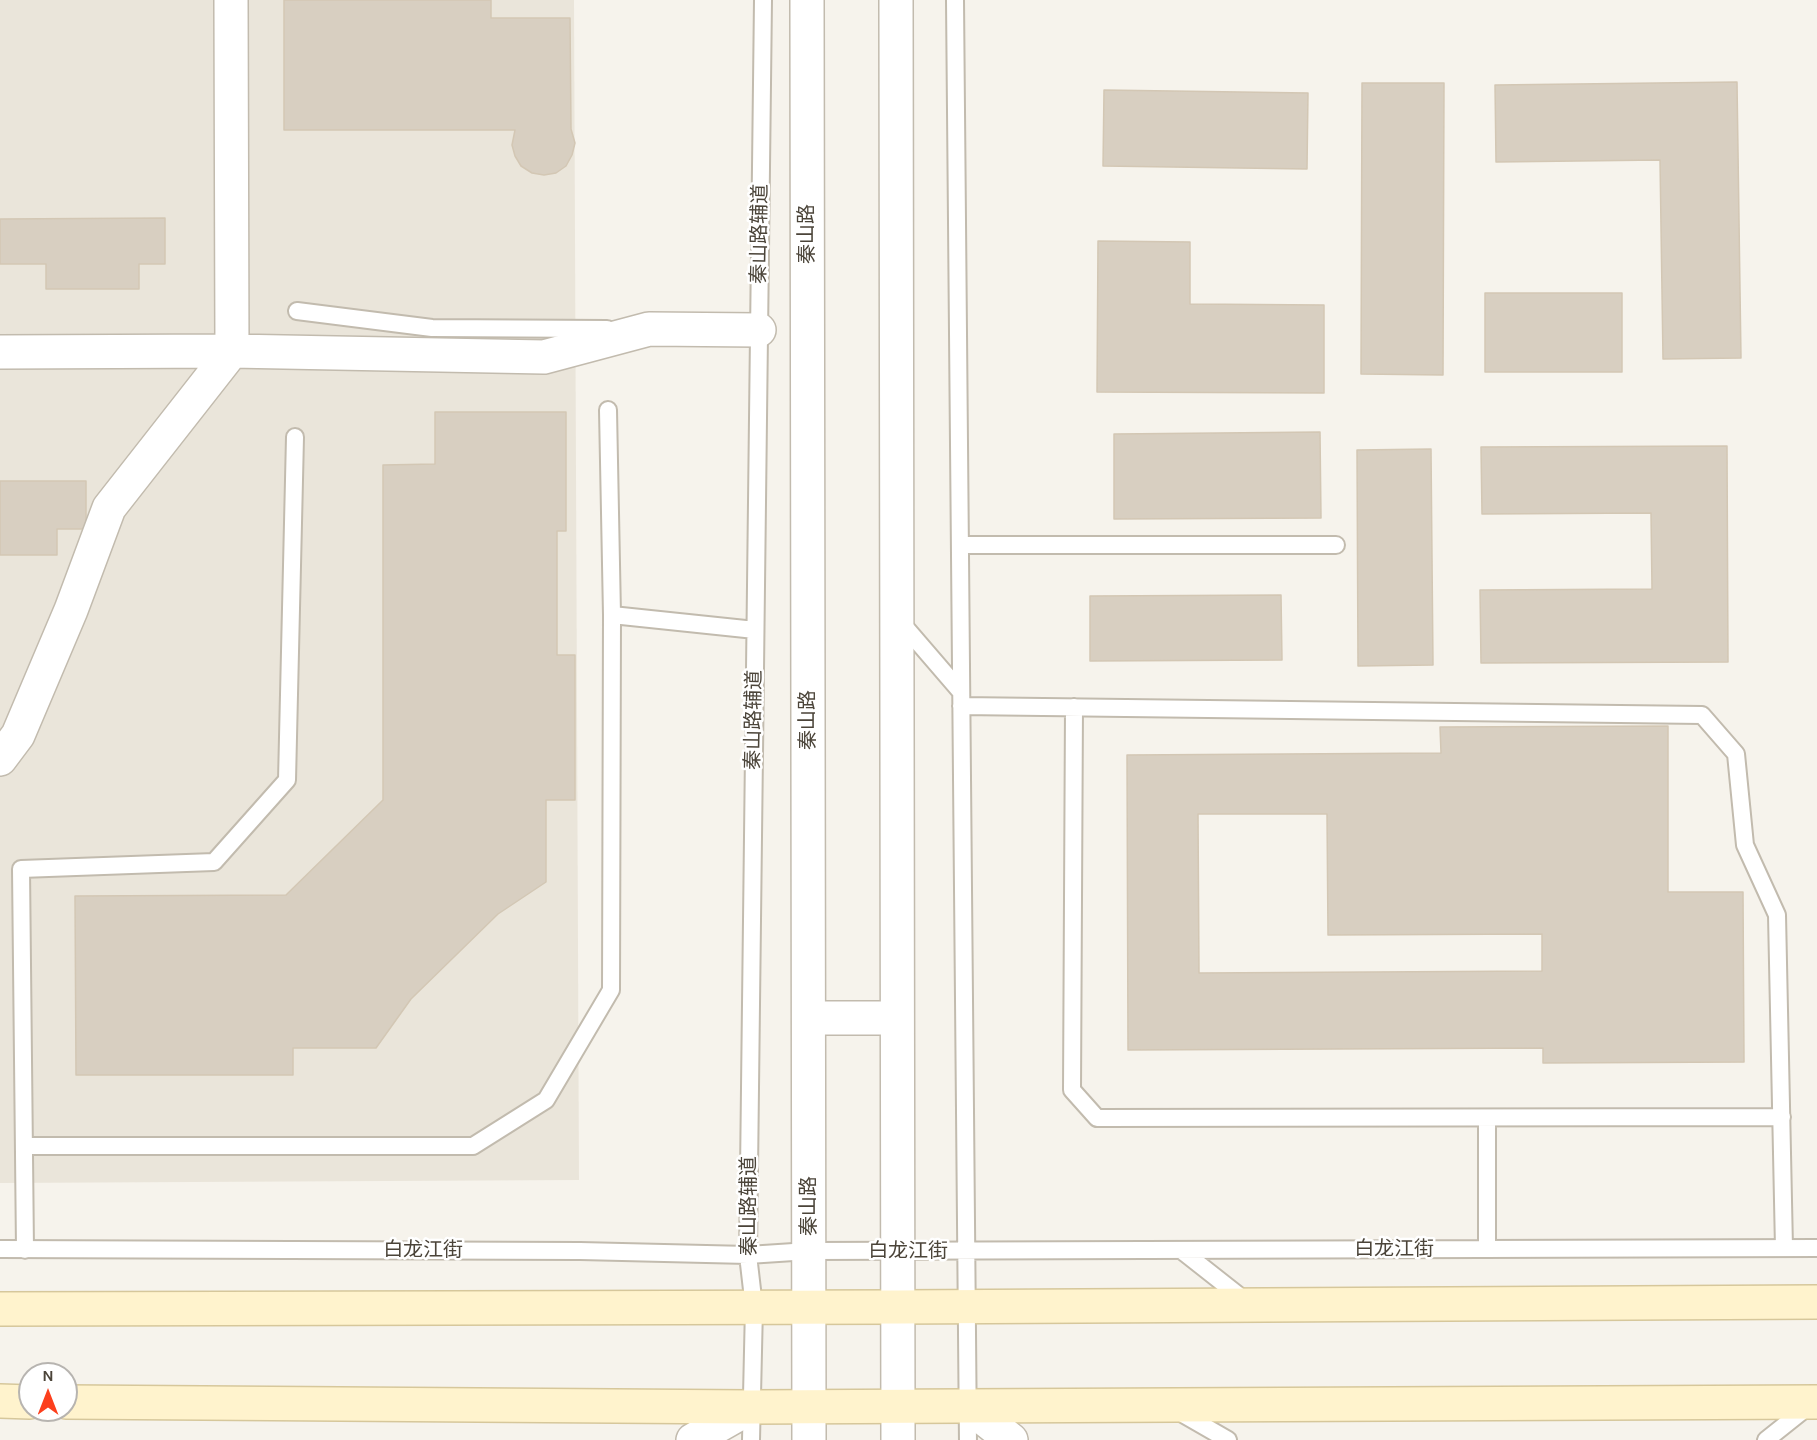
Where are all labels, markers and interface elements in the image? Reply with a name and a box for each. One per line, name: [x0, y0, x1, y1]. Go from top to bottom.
street label: 秦山路辅道: [747, 184, 773, 284]
street label: 秦山路: [795, 204, 819, 264]
street label: 秦山路辅道: [741, 670, 767, 770]
street label: 秦山路: [796, 690, 820, 750]
street label: 秦山路辅道: [737, 1156, 761, 1256]
street label: 秦山路: [797, 1176, 821, 1236]
street label: 白龙江街: [1354, 1237, 1434, 1261]
street label: 白龙江街: [383, 1238, 463, 1262]
street label: 白龙江街: [868, 1239, 948, 1263]
north arrow: [18, 1362, 78, 1422]
text: N: [42, 1366, 54, 1385]

